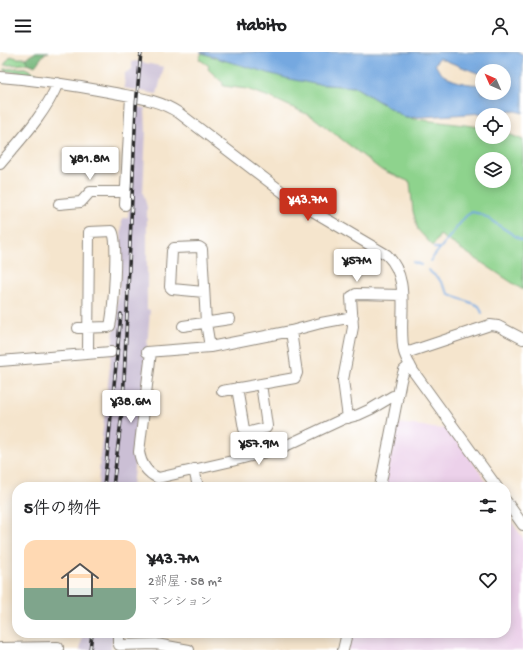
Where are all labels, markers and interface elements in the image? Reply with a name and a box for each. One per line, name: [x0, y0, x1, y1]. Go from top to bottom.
icon: menu: [12, 15, 34, 37]
icon: person: [489, 15, 511, 37]
text: Habito: [236, 16, 287, 37]
north arrow: [475, 64, 511, 100]
map controls: [475, 64, 511, 188]
button: locate: [475, 108, 511, 144]
pin: ¥81.8M: [57, 147, 123, 181]
text: ¥81.8M: [71, 152, 109, 167]
button: layers: [475, 152, 511, 188]
pin: ¥43.7M: [275, 188, 341, 222]
text: ¥43.7M: [289, 193, 327, 208]
pin: ¥57M: [333, 249, 381, 283]
text: ¥57M: [343, 254, 371, 269]
pin: ¥38.6M: [98, 390, 164, 424]
text: ¥38.6M: [111, 395, 151, 410]
pin: ¥57.9M: [226, 432, 292, 466]
text: ¥57.9M: [239, 437, 279, 452]
icon: filters: [477, 495, 499, 517]
text: 5件の物件: [24, 500, 101, 520]
text: ¥43.7M: [148, 550, 199, 570]
icon: home: [56, 556, 104, 604]
icon: heart: [477, 569, 499, 591]
text: 2部屋 · 58 m²: [148, 575, 222, 590]
text: マンション: [148, 595, 212, 610]

